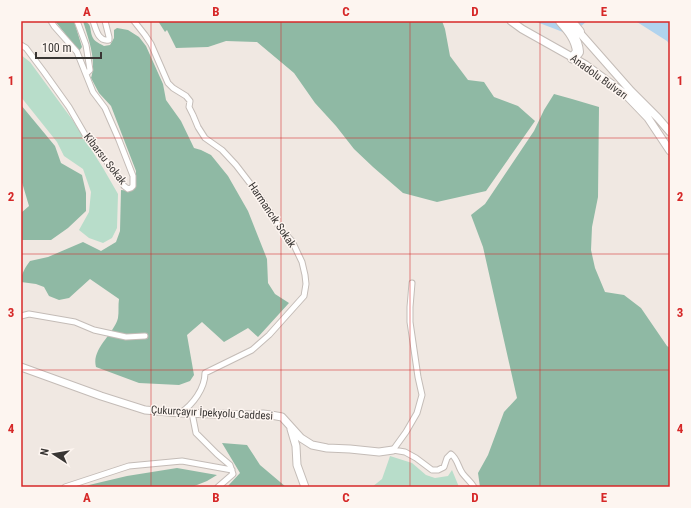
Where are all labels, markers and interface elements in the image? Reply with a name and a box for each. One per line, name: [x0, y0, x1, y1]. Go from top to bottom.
text: A: [83, 4, 91, 19]
text: B: [212, 4, 220, 19]
text: C: [342, 4, 350, 19]
text: D: [471, 4, 479, 19]
text: E: [601, 4, 608, 19]
scale bar: [36, 34, 101, 60]
text: 100 m: [42, 41, 72, 55]
street label: Anadolu Bulvarı: [568, 52, 630, 102]
text: 1: [8, 73, 14, 88]
text: 1: [677, 73, 683, 88]
street label: Kibarsu Sokak: [81, 131, 129, 187]
street label: Harmancık Sokak: [245, 180, 299, 250]
text: 2: [8, 189, 15, 204]
text: 2: [677, 189, 684, 204]
text: 3: [8, 305, 14, 320]
text: 3: [677, 305, 683, 320]
street label: Çukurçayır İpekyolu Caddesi: [151, 403, 273, 423]
text: 4: [8, 421, 15, 436]
text: 4: [677, 421, 684, 436]
north arrow: [34, 434, 74, 474]
text: N: [38, 447, 52, 457]
text: A: [83, 490, 91, 505]
text: B: [212, 490, 220, 505]
text: C: [342, 490, 350, 505]
text: D: [471, 490, 479, 505]
text: E: [601, 490, 608, 505]

